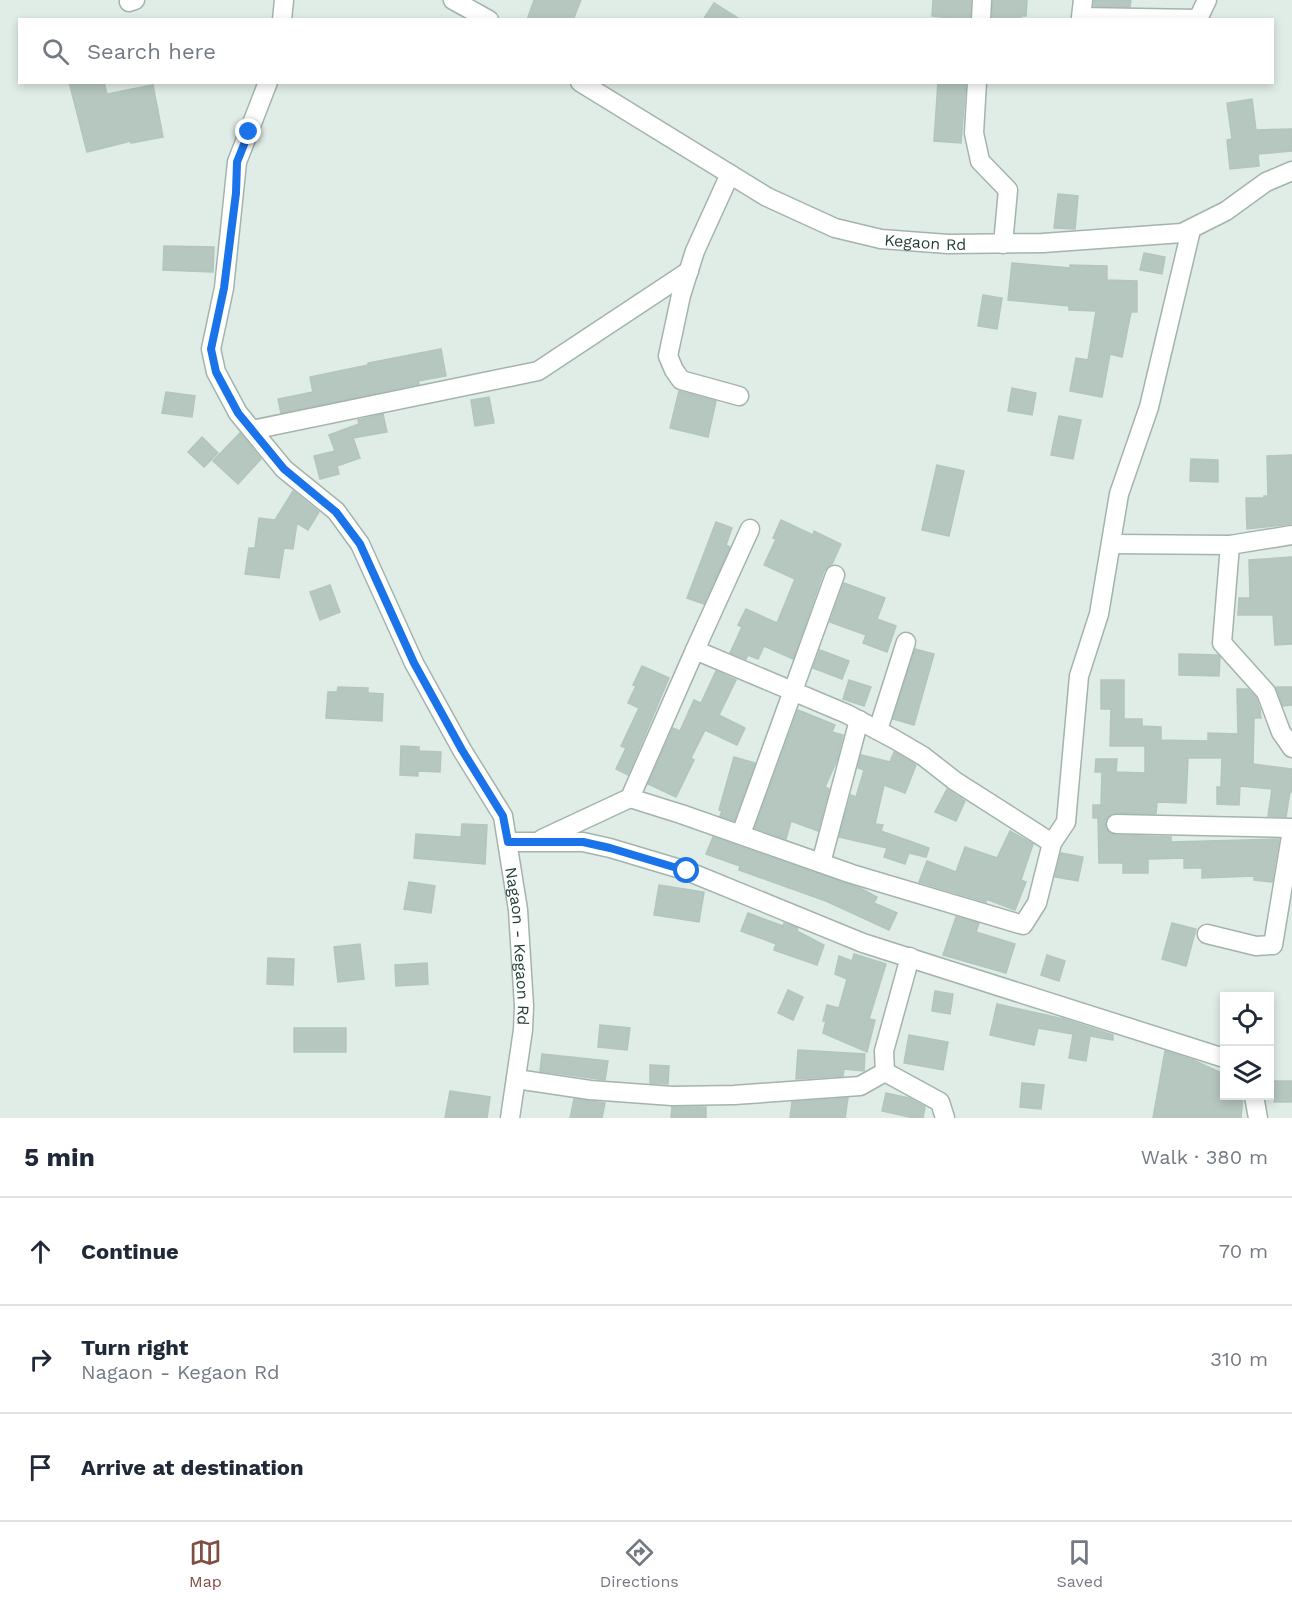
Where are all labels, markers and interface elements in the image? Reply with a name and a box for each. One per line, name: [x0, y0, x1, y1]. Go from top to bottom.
search box: [18, 18, 1274, 84]
icon: search: [39, 35, 72, 68]
text: Search here: [87, 39, 216, 64]
route end: [235, 118, 261, 144]
street label: Kegaon Rd: [884, 230, 966, 254]
route start: [673, 857, 699, 883]
street label: Nagaon - Kegaon Rd: [501, 866, 533, 1026]
map controls: [1220, 992, 1274, 1100]
button: locate: [1220, 992, 1274, 1046]
button: layers: [1220, 1046, 1274, 1100]
text: 5 min: [24, 1142, 95, 1172]
text: Walk · 380 m: [1141, 1145, 1268, 1169]
icon: ahead: [24, 1235, 57, 1268]
text: Continue: [81, 1239, 179, 1264]
text: 70 m: [1219, 1239, 1268, 1263]
text: Turn right: [81, 1335, 188, 1360]
icon: right: [24, 1343, 57, 1376]
text: 310 m: [1210, 1347, 1268, 1371]
text: Nagaon - Kegaon Rd: [81, 1360, 280, 1384]
icon: arrive: [24, 1451, 57, 1484]
text: Arrive at destination: [81, 1455, 304, 1480]
tab: Map: [189, 1536, 222, 1591]
tab: Directions: [600, 1536, 679, 1591]
tab: Saved: [1057, 1536, 1103, 1591]

